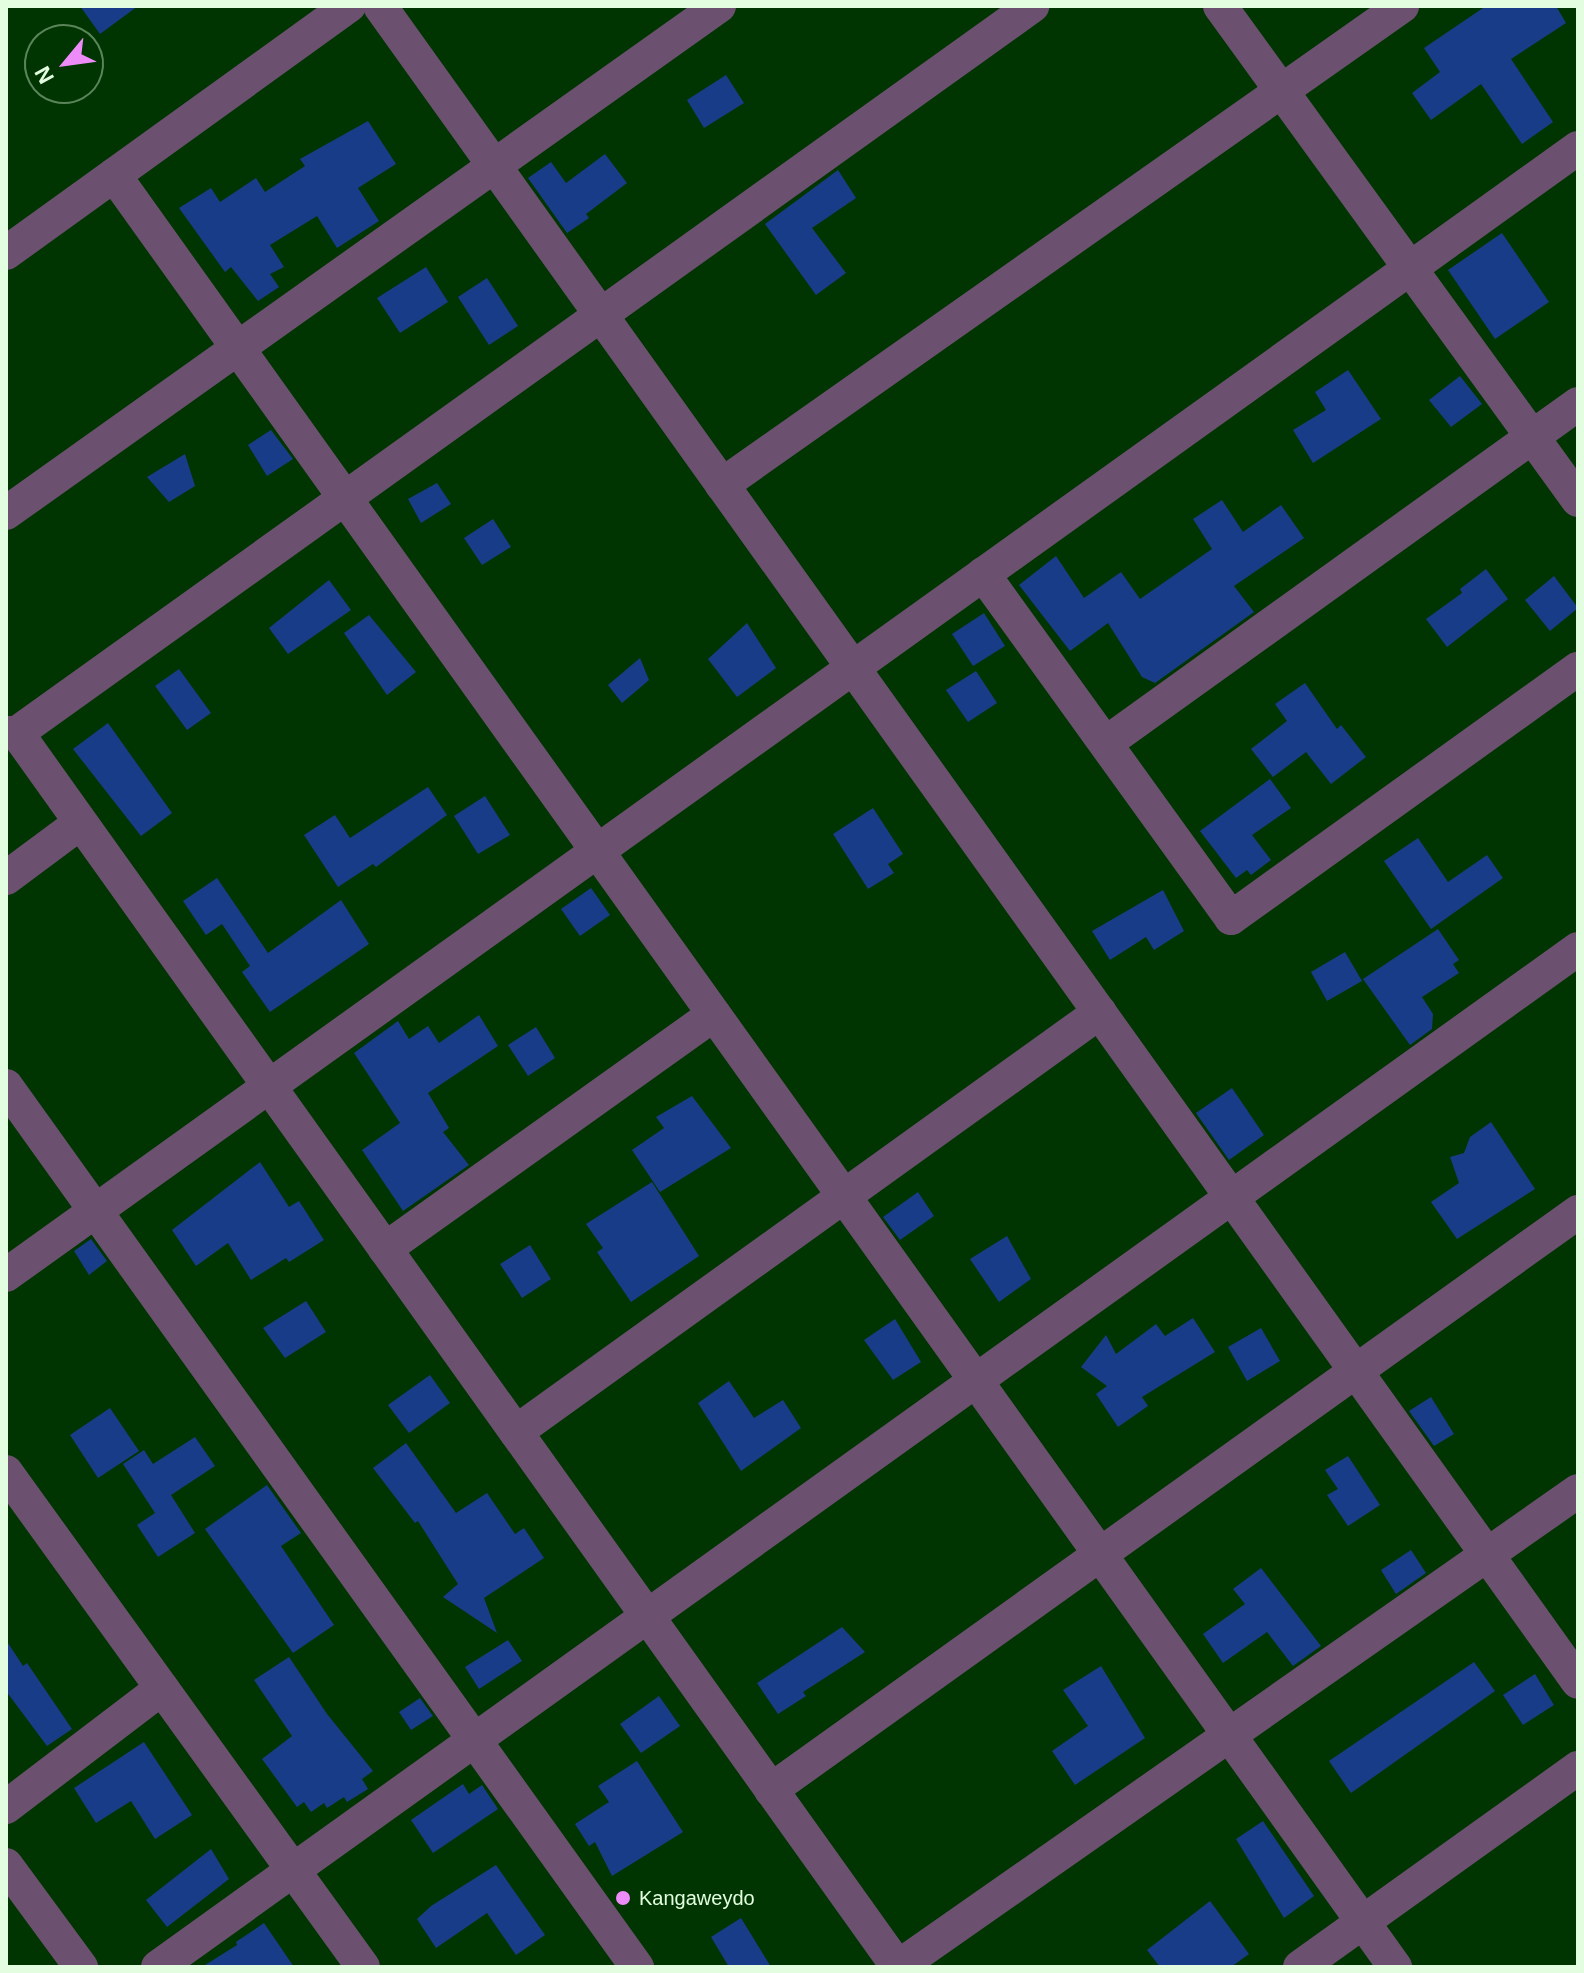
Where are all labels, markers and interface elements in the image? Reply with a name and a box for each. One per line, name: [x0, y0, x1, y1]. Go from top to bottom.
north arrow: [24, 24, 104, 104]
text: N: [30, 62, 59, 88]
place label: Kangaweydo: [639, 1886, 755, 1910]
marker: Kangaweydo: [614, 1889, 632, 1907]

